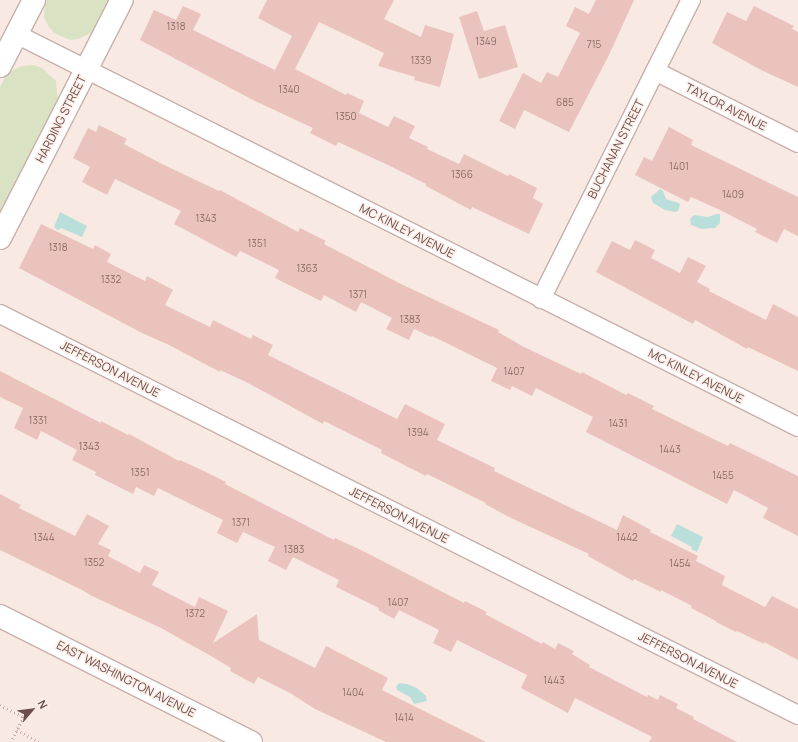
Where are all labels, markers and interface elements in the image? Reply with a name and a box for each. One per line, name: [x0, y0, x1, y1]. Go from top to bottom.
house number: 1318: [166, 21, 186, 33]
house number: 1349: [475, 36, 497, 48]
house number: 715: [587, 39, 601, 51]
house number: 1339: [410, 55, 432, 67]
street label: HARDING STREET: [33, 73, 89, 165]
street label: TAYLOR AVENUE: [683, 80, 769, 134]
house number: 1340: [278, 84, 300, 96]
house number: 685: [556, 97, 574, 109]
street label: BUCHANAN STREET: [585, 97, 647, 201]
house number: 1350: [335, 111, 357, 123]
house number: 1401: [669, 161, 689, 173]
house number: 1366: [451, 169, 473, 181]
house number: 1409: [722, 189, 744, 201]
street label: MC KINLEY AVENUE: [357, 201, 457, 261]
house number: 1343: [196, 213, 216, 225]
house number: 1351: [247, 238, 267, 250]
house number: 1318: [48, 242, 68, 254]
house number: 1363: [296, 263, 318, 275]
house number: 1332: [101, 274, 121, 286]
house number: 1371: [349, 289, 367, 301]
house number: 1383: [400, 314, 420, 326]
street label: JEFFERSON AVENUE: [58, 338, 162, 400]
street label: MC KINLEY AVENUE: [646, 346, 746, 406]
house number: 1407: [504, 366, 524, 378]
house number: 1331: [29, 415, 47, 427]
house number: 1431: [608, 418, 628, 430]
house number: 1394: [407, 427, 429, 439]
house number: 1343: [79, 441, 99, 453]
house number: 1443: [659, 444, 681, 456]
house number: 1351: [130, 467, 150, 479]
house number: 1455: [712, 470, 734, 482]
street label: JEFFERSON AVENUE: [347, 484, 451, 546]
house number: 1371: [232, 517, 250, 529]
house number: 1344: [33, 532, 55, 544]
house number: 1442: [616, 532, 638, 544]
house number: 1383: [284, 544, 304, 556]
house number: 1352: [84, 557, 104, 569]
house number: 1454: [669, 558, 691, 570]
house number: 1407: [388, 597, 408, 609]
house number: 1372: [185, 608, 205, 620]
street label: JEFFERSON AVENUE: [636, 629, 740, 691]
street label: EAST WASHINGTON AVENUE: [54, 638, 198, 720]
house number: 1443: [543, 675, 565, 687]
house number: 1404: [342, 687, 364, 699]
north arrow: [12, 690, 52, 730]
text: N: [35, 697, 52, 711]
house number: 1414: [394, 712, 414, 724]

